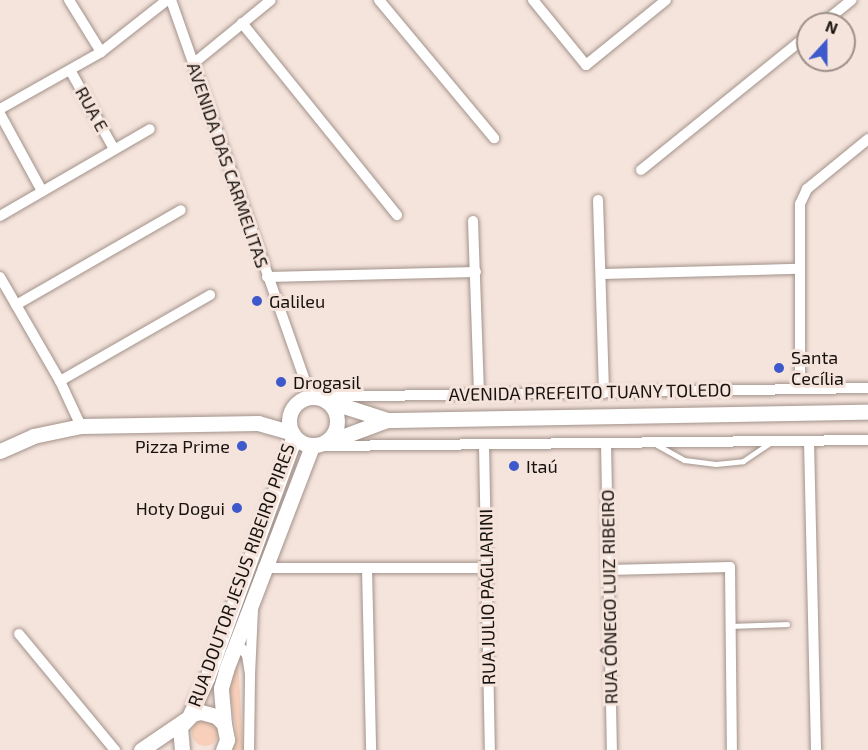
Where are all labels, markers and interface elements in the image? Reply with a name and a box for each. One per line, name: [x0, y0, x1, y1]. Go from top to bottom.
north arrow: [796, 12, 856, 72]
text: N: [823, 16, 841, 38]
street label: AVENIDA DAS CARMELITAS: [183, 59, 273, 271]
street label: RUA E: [71, 83, 113, 135]
place label: Galileu: [269, 290, 325, 312]
marker: Galileu: [250, 294, 264, 308]
place label: Santa Cecília: [791, 347, 844, 389]
marker: Santa Cecília: [772, 361, 786, 375]
place label: Drogasil: [293, 371, 361, 393]
marker: Drogasil: [274, 375, 288, 389]
street label: AVENIDA PREFEITO TUANY TOLEDO: [447, 379, 733, 405]
place label: Pizza Prime: [135, 435, 230, 457]
marker: Pizza Prime: [235, 439, 249, 453]
street label: RUA DOUTOR JESUS RIBEIRO PIRES: [183, 440, 299, 710]
place label: Itaú: [526, 455, 558, 477]
marker: Itaú: [507, 459, 521, 473]
street label: RUA CÔNEGO LUIZ RIBEIRO: [596, 489, 622, 705]
place label: Hoty Dogui: [135, 497, 225, 519]
marker: Hoty Dogui: [230, 501, 244, 515]
street label: RUA JULIO PAGLIARINI: [475, 508, 499, 686]

